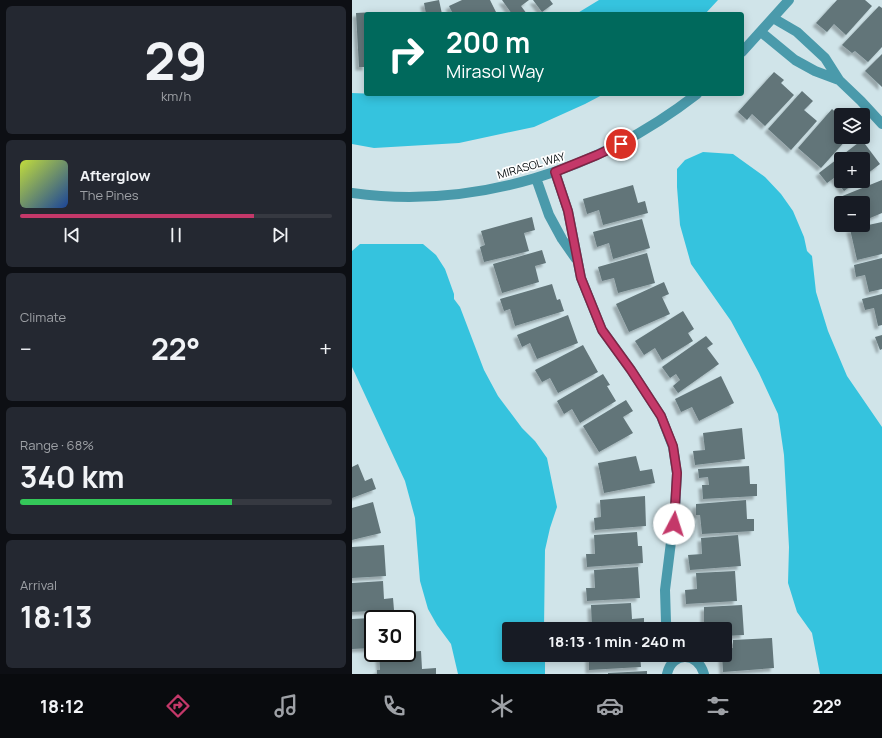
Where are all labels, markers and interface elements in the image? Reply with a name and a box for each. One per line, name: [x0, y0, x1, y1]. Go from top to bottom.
text: 200 m: [446, 23, 530, 61]
text: 29: [144, 25, 208, 96]
icon: right: [380, 28, 432, 80]
text: Mirasol Way: [446, 59, 544, 83]
text: km/h: [161, 87, 191, 105]
map controls: [834, 108, 870, 232]
button: layers: [834, 108, 870, 144]
pin: [604, 127, 638, 161]
icon: arrive: [610, 133, 632, 155]
street label: MIRASOL WAY: [496, 148, 567, 182]
button: +: [834, 152, 870, 188]
text: Afterglow: [80, 165, 151, 186]
text: The Pines: [80, 186, 139, 204]
button: −: [834, 196, 870, 232]
icon: previous: [61, 224, 83, 246]
icon: pause: [165, 224, 187, 246]
icon: next: [269, 224, 291, 246]
text: Climate: [20, 308, 66, 326]
text: 22°: [151, 328, 200, 369]
text: −: [20, 334, 32, 364]
text: +: [319, 334, 332, 364]
text: Range · 68%: [20, 436, 94, 454]
text: 340 km: [20, 456, 125, 497]
position arrow: [653, 503, 695, 545]
text: Arrival: [20, 576, 57, 594]
text: 18:13: [20, 596, 92, 637]
speed limit sign: 30: [364, 610, 416, 662]
text: 18:13 · 1 min · 240 m: [549, 631, 685, 652]
icon: directions: [164, 692, 192, 720]
icon: music: [272, 692, 300, 720]
icon: phone: [380, 692, 408, 720]
icon: climate: [488, 692, 516, 720]
icon: car: [596, 692, 624, 720]
icon: filters: [704, 692, 732, 720]
text: 18:12: [40, 694, 84, 718]
text: 22°: [812, 694, 842, 718]

